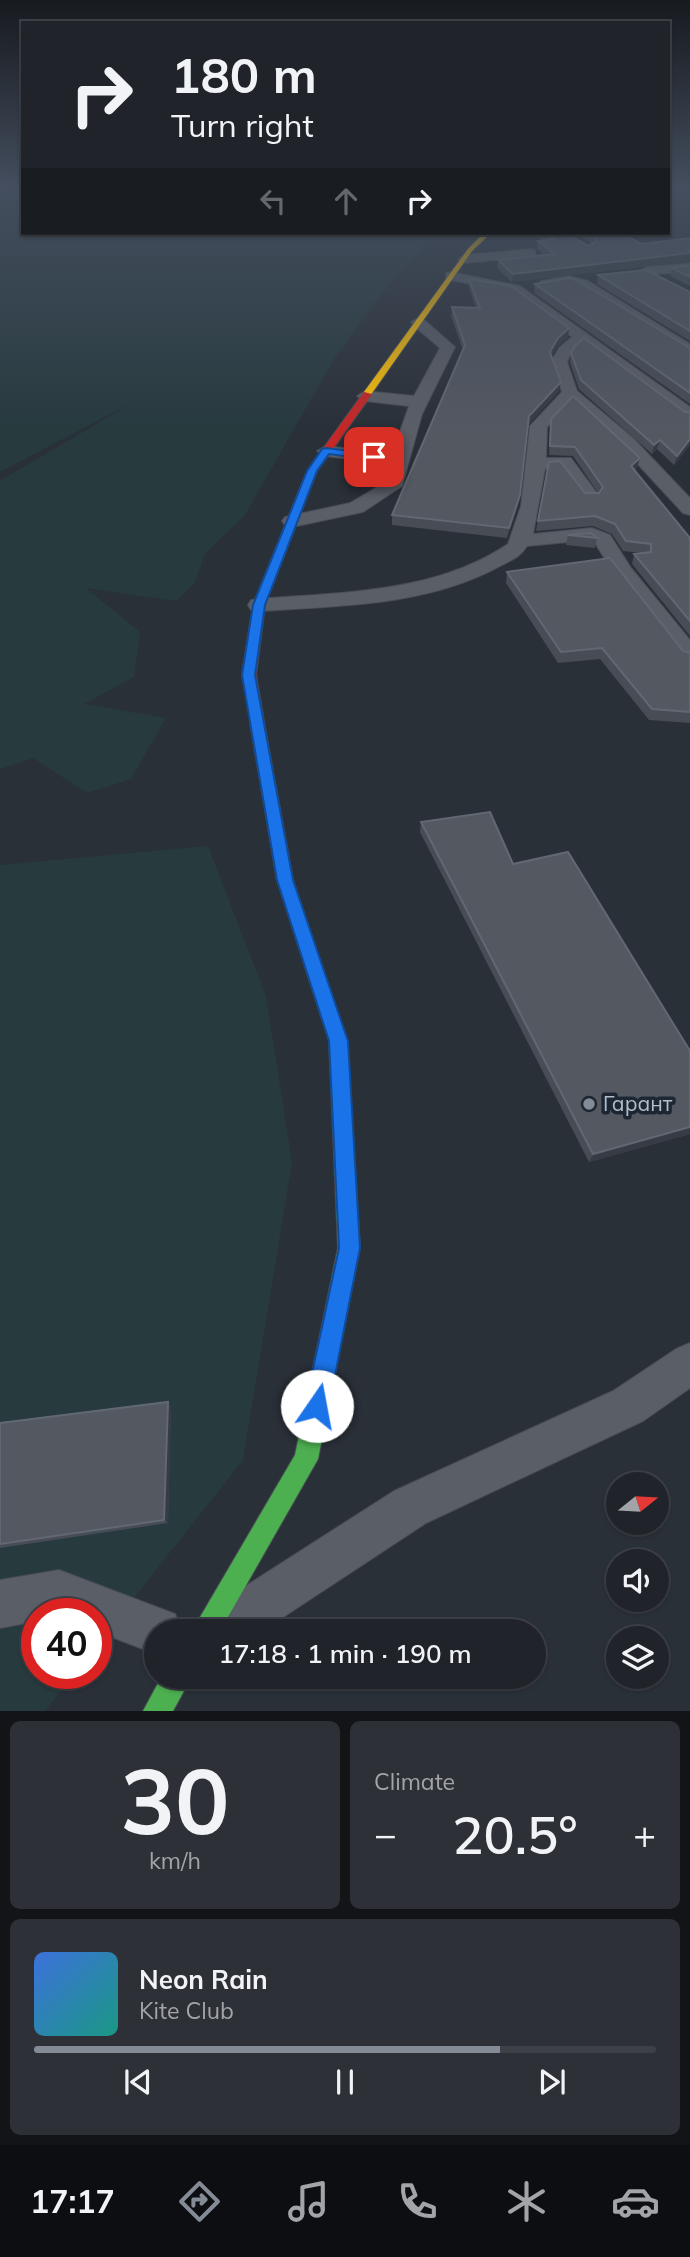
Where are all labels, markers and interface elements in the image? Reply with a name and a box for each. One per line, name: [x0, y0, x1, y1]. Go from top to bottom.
text: 180 m: [171, 44, 317, 105]
icon: right: [56, 49, 147, 140]
text: Turn right: [171, 105, 314, 145]
icon: left: [254, 182, 292, 220]
icon: ahead: [327, 182, 365, 220]
icon: right: [400, 182, 438, 220]
pin: [344, 427, 404, 487]
icon: arrive: [355, 438, 393, 476]
place label: Гарант: [603, 1090, 673, 1116]
marker: Гарант: [581, 1096, 597, 1112]
position arrow: [280, 1369, 354, 1443]
north arrow: [606, 1472, 668, 1535]
map controls: [606, 1472, 669, 1689]
button: sound: [606, 1549, 669, 1612]
speed limit sign: 40: [21, 1598, 112, 1689]
button: layers: [606, 1626, 669, 1689]
text: 17:18 · 1 min · 190 m: [218, 1637, 472, 1670]
text: 30: [120, 1743, 230, 1857]
text: Climate: [374, 1767, 455, 1796]
text: 20.5°: [452, 1802, 578, 1867]
text: −: [374, 1810, 397, 1858]
text: +: [633, 1810, 656, 1858]
text: km/h: [149, 1846, 201, 1875]
text: Neon Rain: [139, 1963, 268, 1996]
text: Kite Club: [139, 1996, 234, 2025]
icon: previous: [119, 2063, 157, 2101]
icon: pause: [326, 2063, 364, 2101]
icon: next: [533, 2063, 571, 2101]
icon: directions: [175, 2177, 224, 2226]
icon: music: [284, 2177, 333, 2226]
icon: phone: [393, 2177, 442, 2226]
icon: climate: [502, 2177, 551, 2226]
icon: car: [611, 2177, 660, 2226]
text: 17:17: [30, 2181, 115, 2221]

